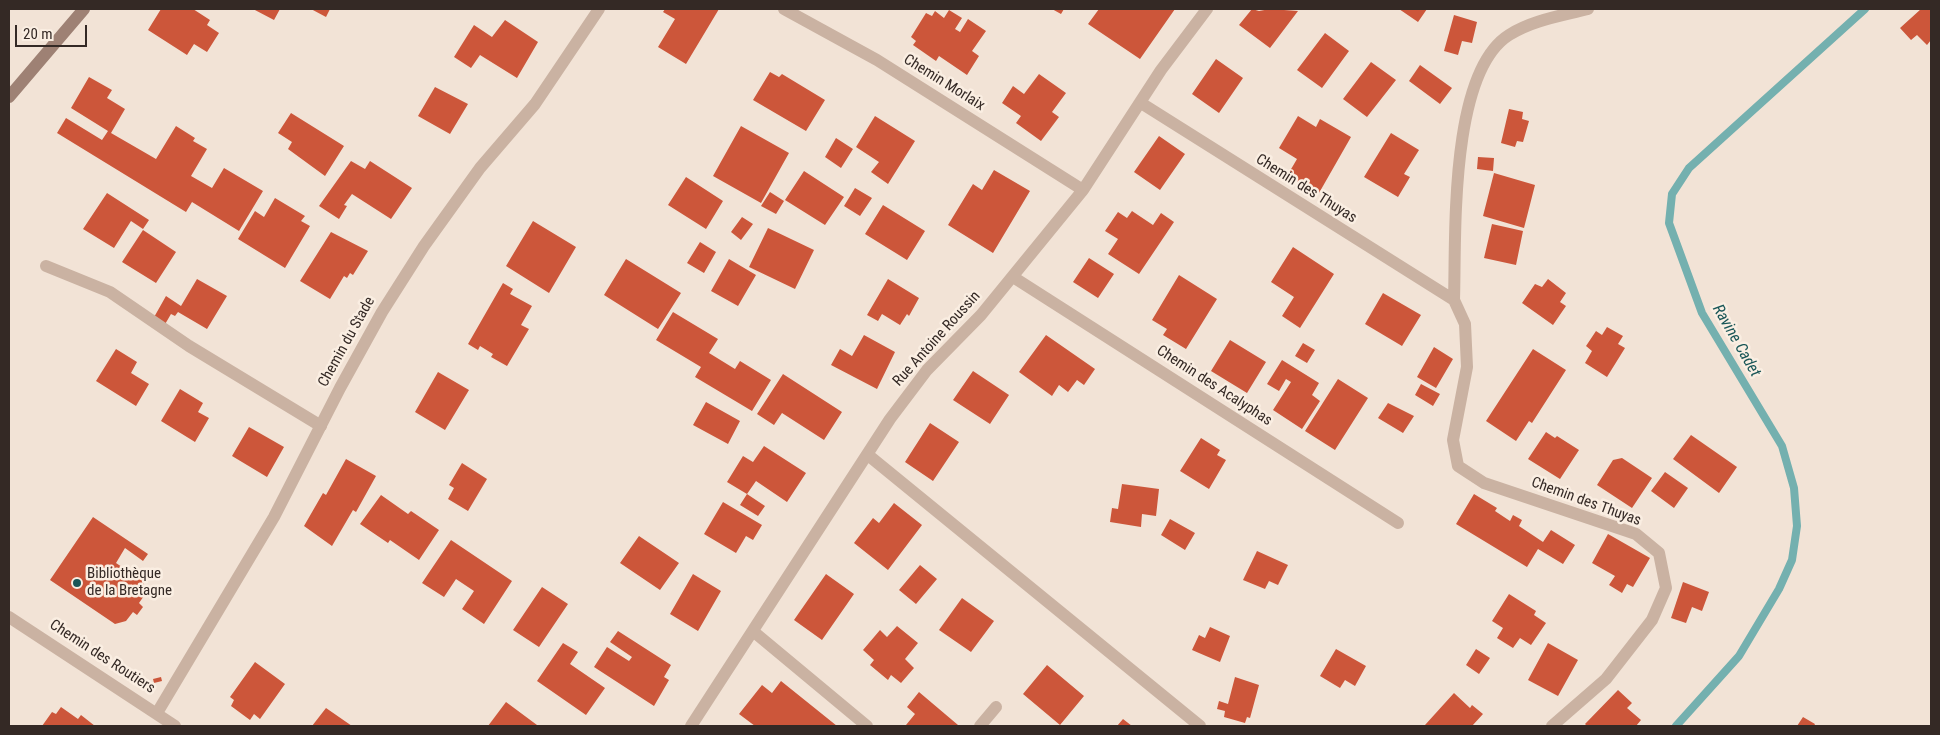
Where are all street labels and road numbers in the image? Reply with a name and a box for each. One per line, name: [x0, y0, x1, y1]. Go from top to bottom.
street label: Chemin Morlaix: [900, 51, 988, 115]
street label: Chemin des Thuyas: [1252, 151, 1360, 227]
street label: Rue Antoine Roussin: [890, 288, 984, 390]
street label: Chemin du Stade: [315, 294, 379, 390]
street label: Chemin des Acalyphas: [1153, 342, 1275, 430]
street label: Chemin des Thuyas: [1529, 474, 1643, 530]
street label: Chemin des Routiers: [46, 616, 158, 698]

